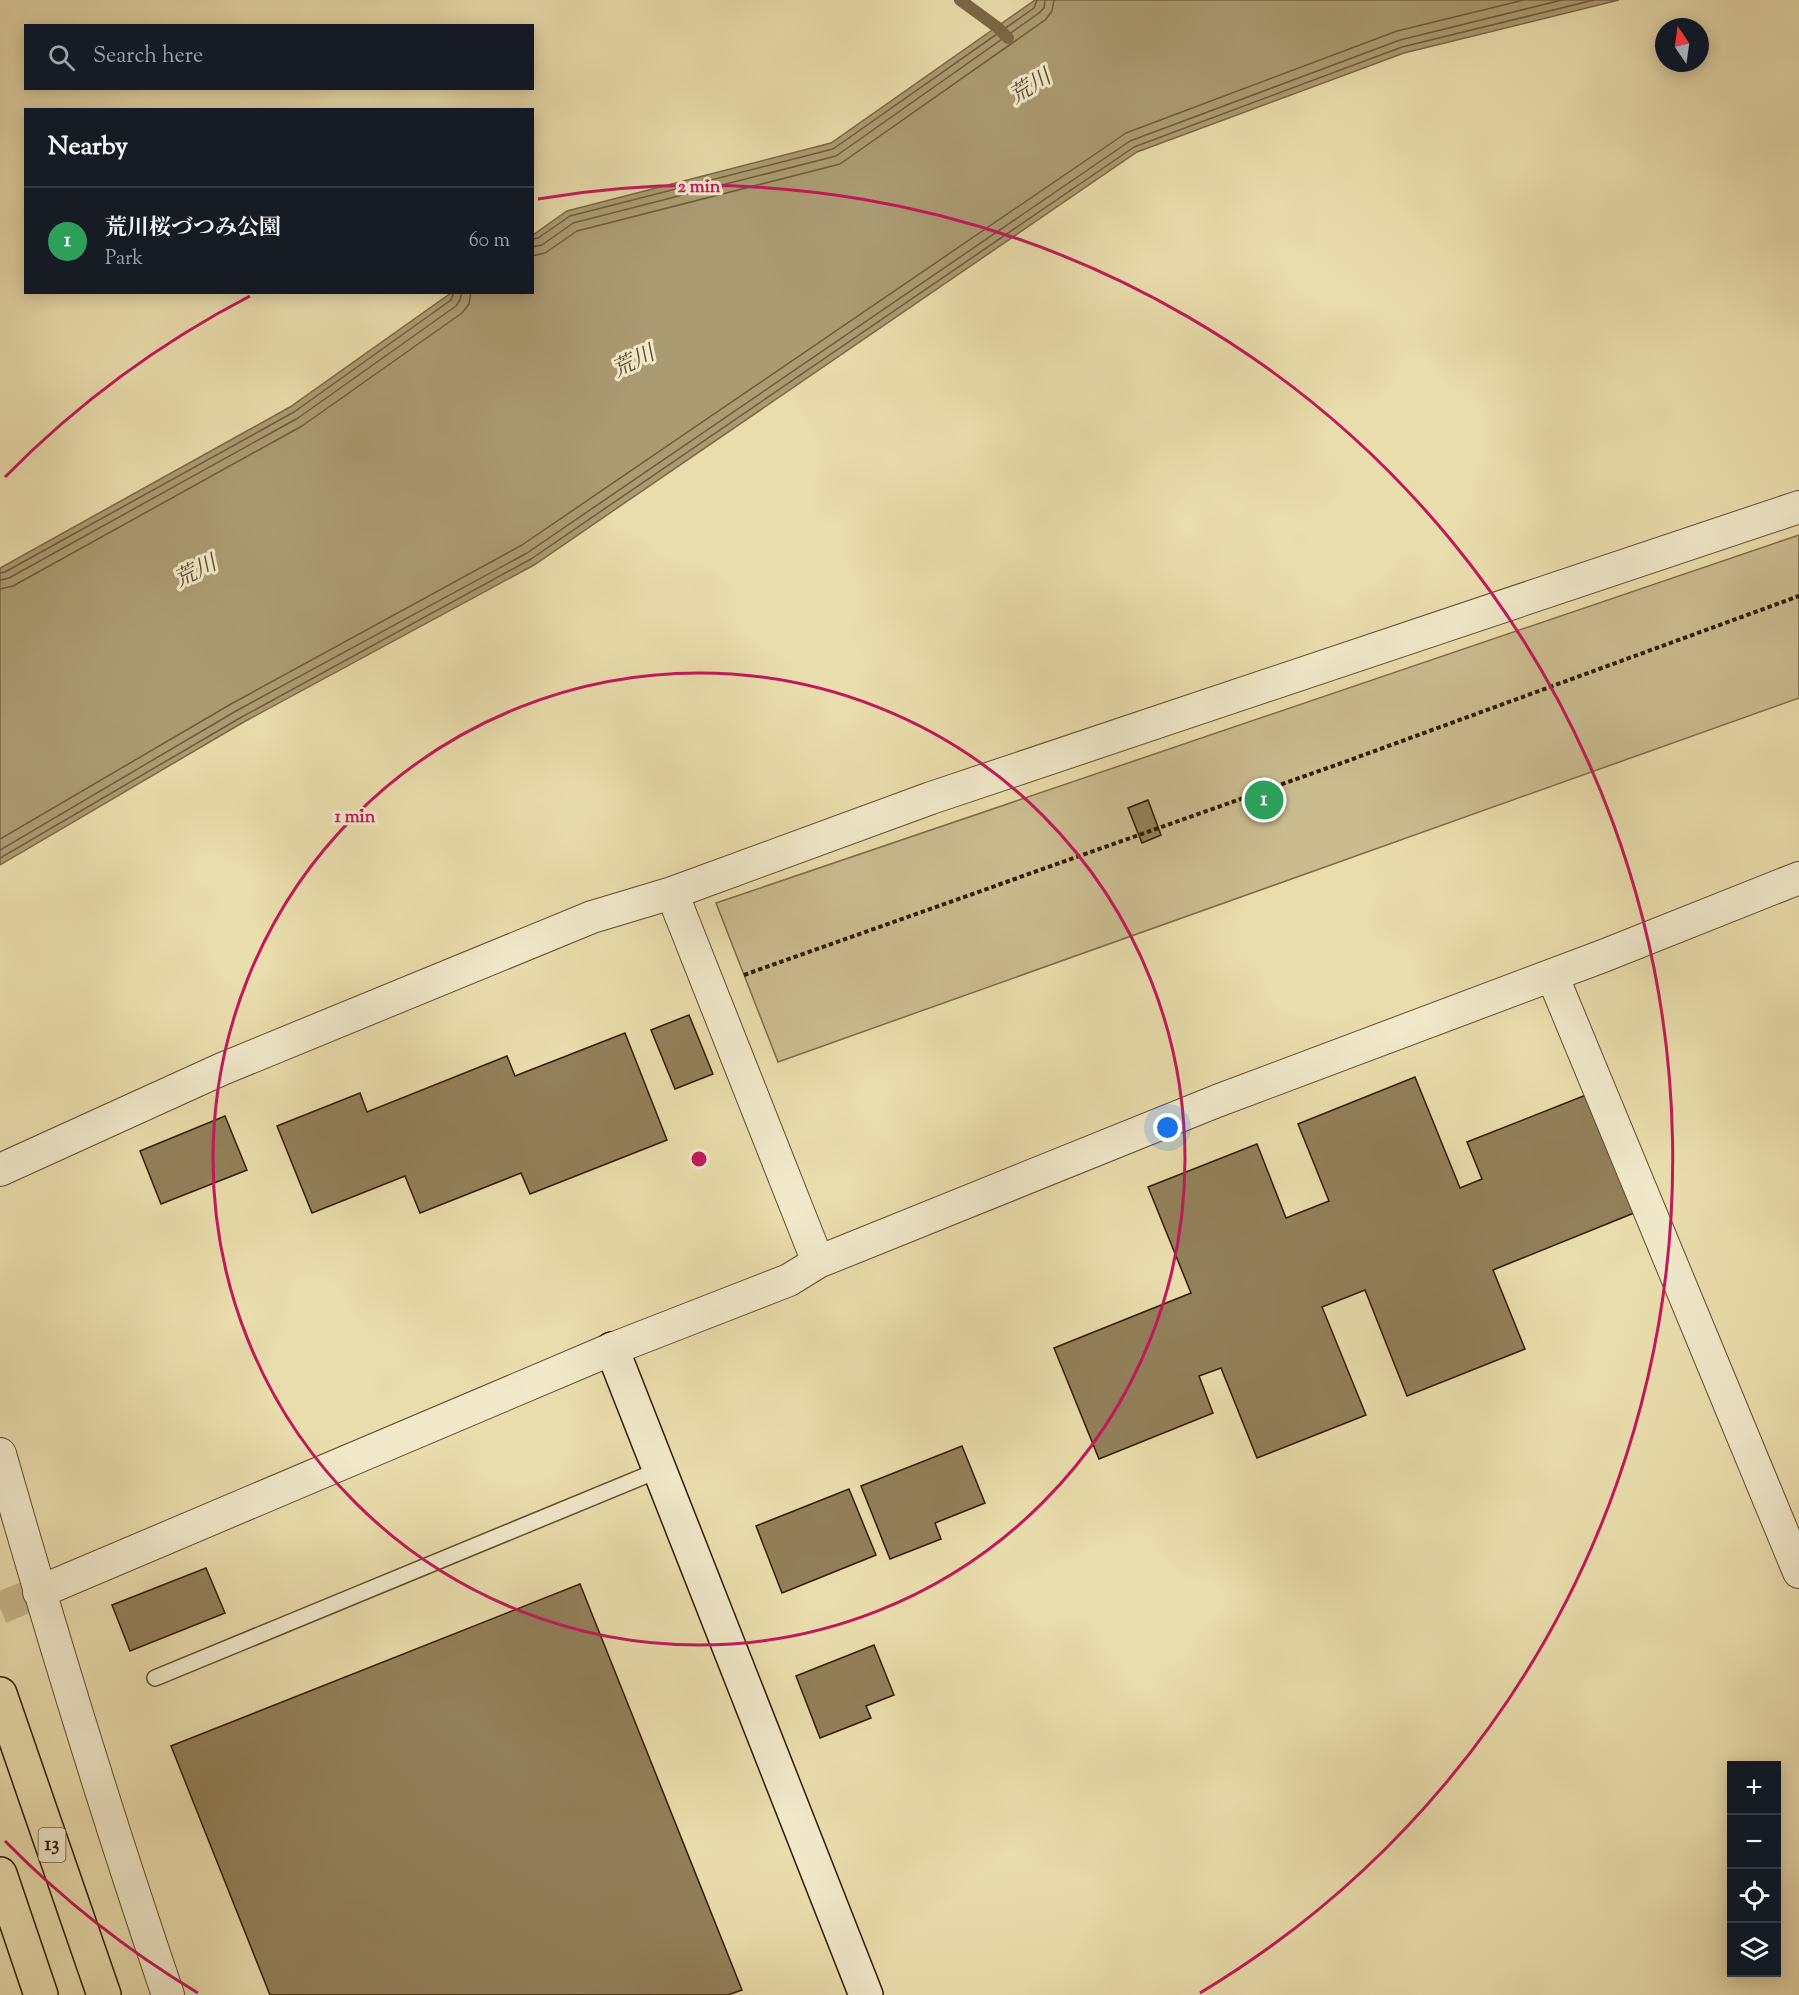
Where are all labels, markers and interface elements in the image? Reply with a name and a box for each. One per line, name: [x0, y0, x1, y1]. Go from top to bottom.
north arrow: [1655, 18, 1709, 72]
search box: [24, 24, 534, 90]
icon: search: [45, 41, 78, 74]
text: Search here: [93, 41, 203, 73]
water label: 荒川: [1004, 62, 1060, 113]
text: Nearby: [48, 129, 128, 166]
text: 2 min: [678, 175, 721, 201]
text: 荒川桜づつみ公園: [105, 213, 281, 245]
text: 1: [64, 227, 71, 256]
text: 60 m: [469, 227, 510, 256]
text: Park: [105, 245, 143, 274]
water label: 荒川: [607, 338, 663, 387]
water label: 荒川: [169, 548, 225, 597]
pin: 1: [1244, 778, 1284, 822]
text: 1 min: [335, 805, 376, 831]
your location: [1153, 1113, 1182, 1142]
centre of rings: [689, 1149, 709, 1169]
map controls: [1727, 1761, 1781, 1977]
button: +: [1727, 1761, 1781, 1815]
button: −: [1727, 1815, 1781, 1869]
road number: 13: [38, 1828, 66, 1862]
button: locate: [1727, 1869, 1781, 1923]
button: layers: [1727, 1923, 1781, 1977]

